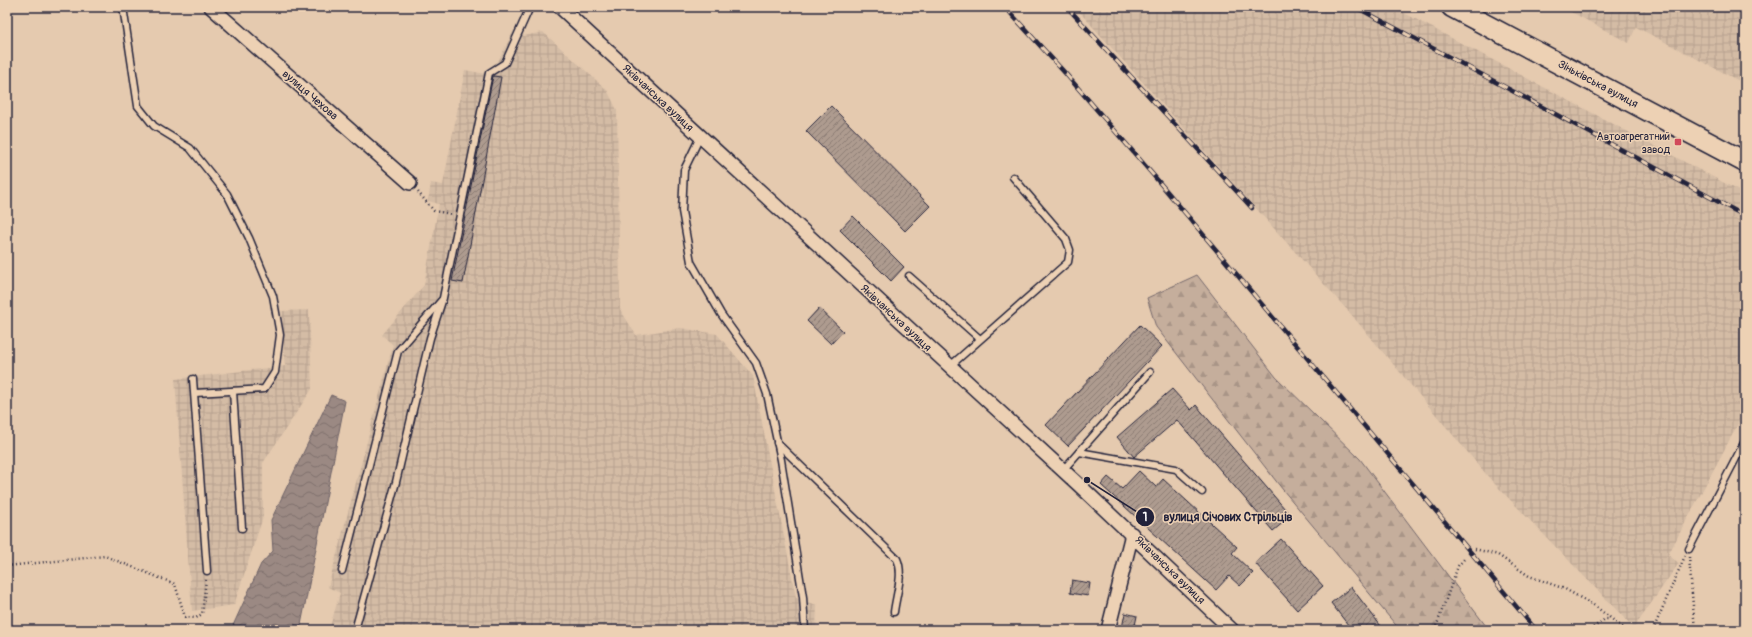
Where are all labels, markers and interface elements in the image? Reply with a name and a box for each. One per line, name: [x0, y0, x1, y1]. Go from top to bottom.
street label: Зіньківська вулиця: [1556, 57, 1640, 111]
street label: Яківчанська вулиця: [620, 62, 696, 134]
street label: вулиця Чехова: [280, 67, 340, 123]
place label: Автоагрегатний завод: [1597, 130, 1670, 156]
marker: Автоагрегатний завод: [1673, 137, 1683, 147]
street label: Яківчанська вулиця: [858, 282, 934, 354]
callout: вулиця Січових Стрільців: [1135, 505, 1300, 529]
text: 1: [1143, 510, 1147, 525]
text: вулиця Січових Стрільців: [1164, 510, 1293, 525]
street label: Яківчанська вулиця: [1132, 533, 1208, 607]

